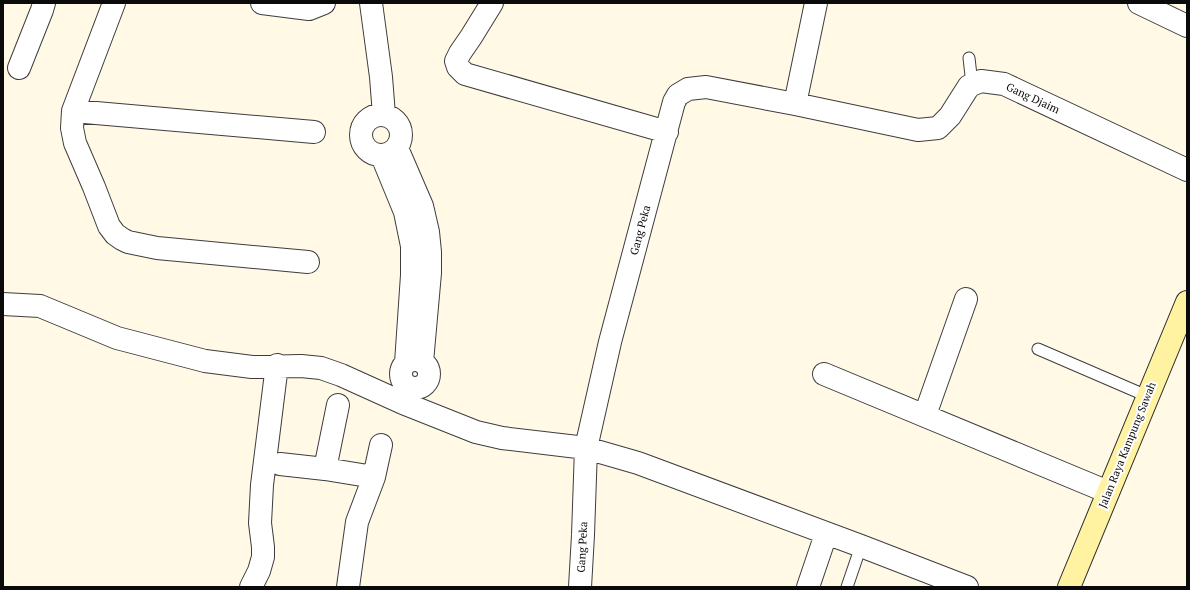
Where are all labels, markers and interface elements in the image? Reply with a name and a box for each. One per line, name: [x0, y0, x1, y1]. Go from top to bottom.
street label: Gang Djaim: [1004, 80, 1062, 117]
street label: Gang Peka: [627, 203, 653, 256]
street label: Jalan Raya Kampung Sawah: [1095, 379, 1159, 510]
street label: Gang Peka: [574, 521, 590, 573]

